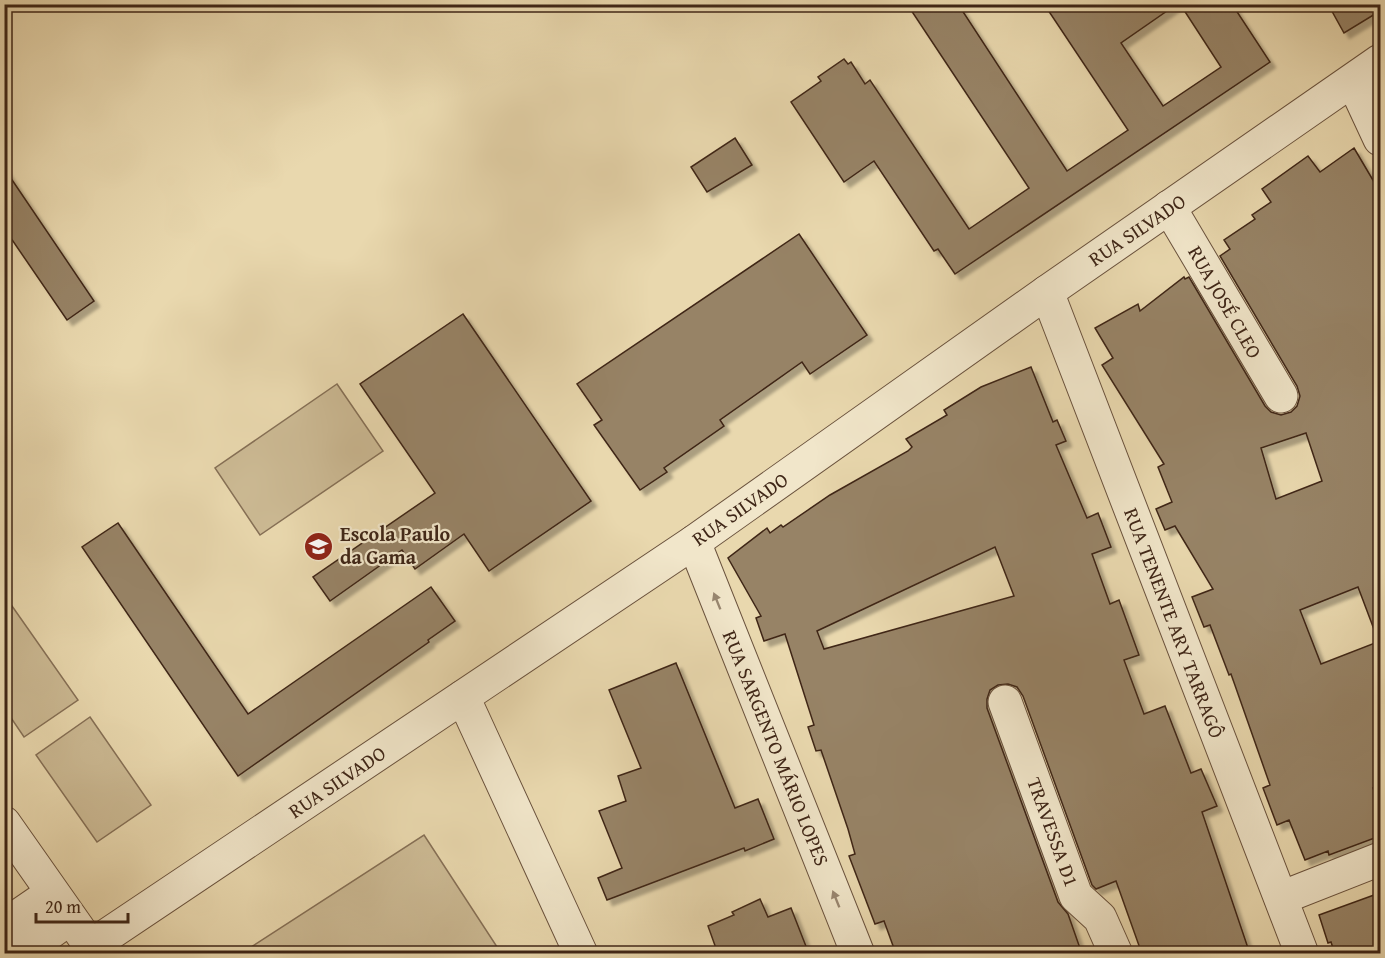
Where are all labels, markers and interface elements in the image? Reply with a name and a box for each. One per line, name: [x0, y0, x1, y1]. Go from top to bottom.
street label: RUA SILVADO: [1082, 186, 1191, 273]
street label: RUA JOSÉ CLEO: [1181, 240, 1269, 363]
street label: RUA SILVADO: [686, 465, 794, 553]
street label: RUA TENENTE ARY TARRAGÔ: [1117, 503, 1232, 742]
place label: Escola Paulo da Gama: [340, 519, 451, 571]
school or university icon: Escola Paulo da Gama: [303, 530, 335, 562]
one-way arrow: [712, 592, 721, 610]
street label: RUA SARGENTO MÁRIO LOPES: [716, 626, 837, 870]
street label: RUA SILVADO: [282, 738, 391, 825]
street label: TRAVESSA D1: [1020, 773, 1087, 891]
scale bar: [36, 886, 128, 924]
one-way arrow: [831, 890, 840, 908]
text: 20 m: [45, 893, 81, 920]

